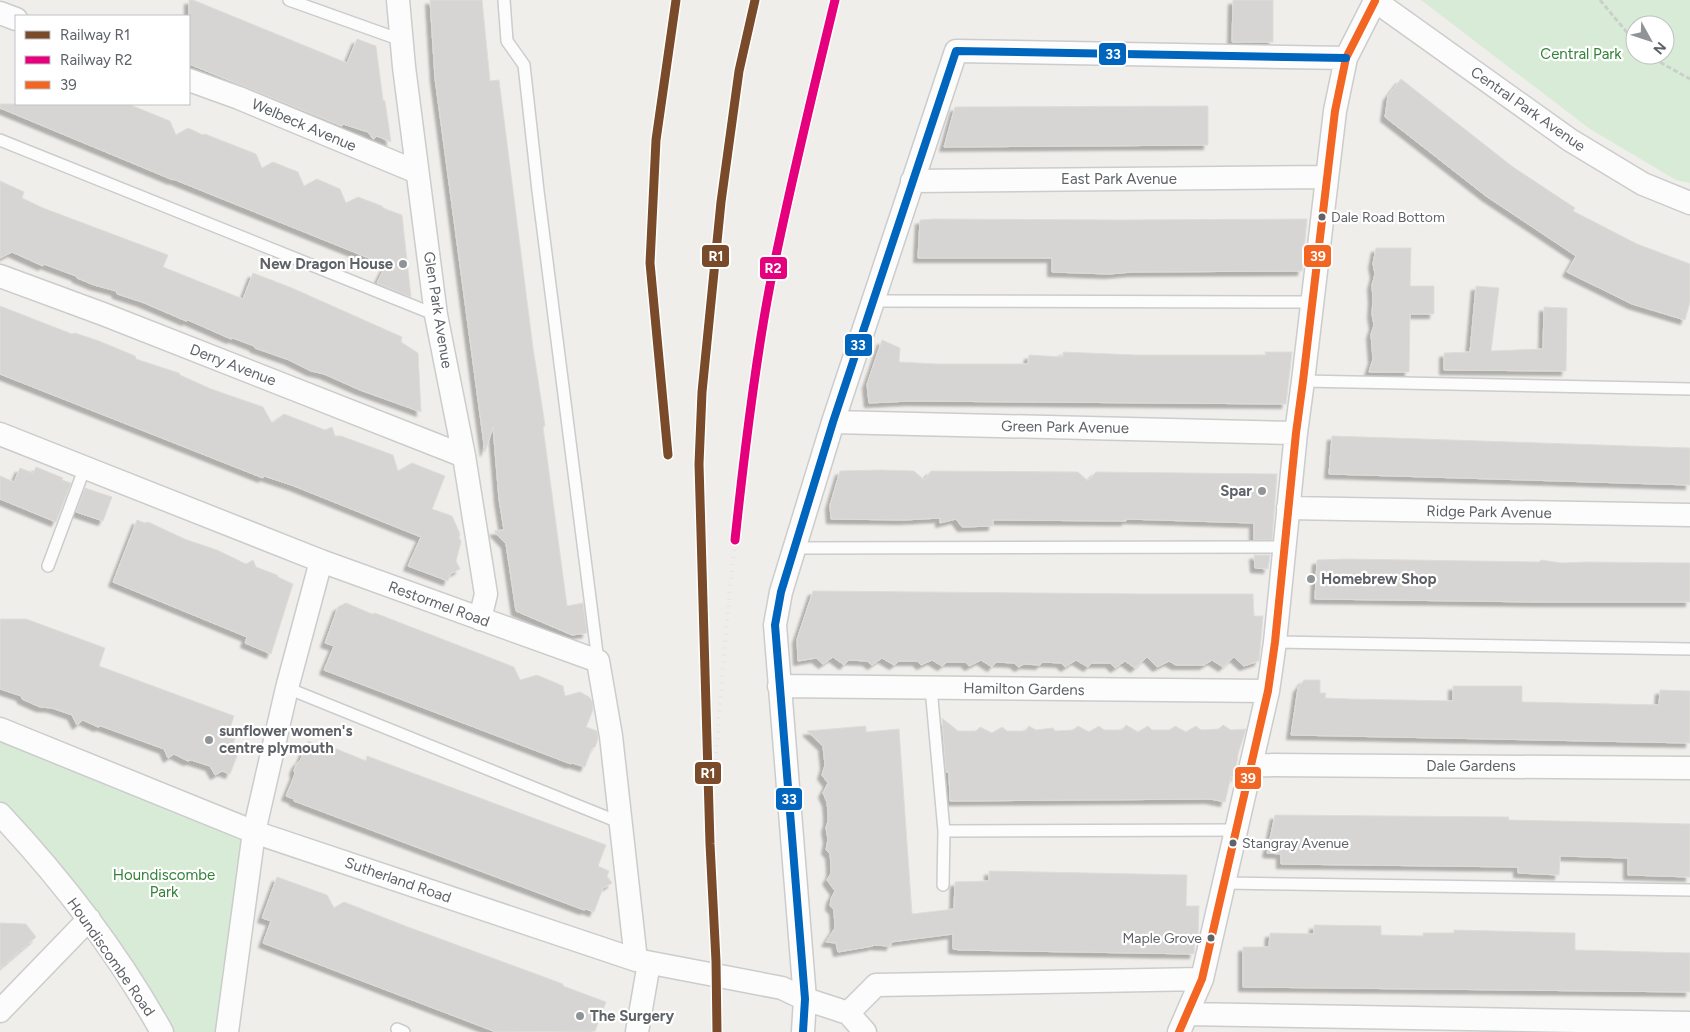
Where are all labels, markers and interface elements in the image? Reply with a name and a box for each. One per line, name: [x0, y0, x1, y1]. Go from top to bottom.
legend: [15, 15, 190, 105]
north arrow: [1625, 15, 1675, 65]
text: Railway R1: [60, 26, 130, 44]
text: N: [1650, 38, 1670, 58]
line badge: 33: [1098, 42, 1127, 66]
park label: Central Park: [1540, 45, 1622, 63]
text: 33: [1105, 46, 1121, 63]
text: Railway R2: [60, 51, 132, 69]
street label: Central Park Avenue: [1467, 63, 1589, 155]
text: 39: [60, 76, 77, 94]
street label: Welbeck Avenue: [249, 95, 359, 155]
street label: East Park Avenue: [1061, 170, 1177, 188]
place label: Dale Road Bottom: [1331, 209, 1445, 226]
marker: Dale Road Bottom: [1317, 212, 1327, 222]
line badge: R1: [701, 244, 730, 268]
line badge: 39: [1303, 244, 1332, 268]
text: R1: [709, 248, 723, 265]
text: 39: [1310, 248, 1326, 265]
street label: Glen Park Avenue: [420, 250, 456, 370]
place label: New Dragon House: [260, 255, 394, 273]
line badge: R2: [759, 256, 788, 280]
marker: New Dragon House: [397, 258, 409, 270]
text: R2: [764, 260, 782, 277]
line badge: 33: [844, 333, 873, 357]
text: 33: [850, 337, 866, 354]
street label: Derry Avenue: [187, 340, 279, 390]
street label: Green Park Avenue: [1001, 417, 1129, 437]
place label: Spar: [1220, 482, 1252, 500]
marker: Spar: [1256, 485, 1268, 497]
street label: Ridge Park Avenue: [1426, 502, 1552, 522]
place label: Homebrew Shop: [1321, 570, 1436, 588]
marker: Homebrew Shop: [1305, 573, 1317, 585]
street label: Restormel Road: [386, 577, 492, 631]
street label: Hamilton Gardens: [963, 679, 1085, 699]
place label: sunflower women's centre plymouth: [219, 722, 352, 757]
marker: sunflower women's centre plymouth: [203, 734, 215, 746]
street label: Dale Gardens: [1426, 757, 1516, 775]
line badge: R1: [694, 761, 722, 785]
text: R1: [701, 765, 715, 782]
line badge: 39: [1234, 766, 1262, 790]
text: 39: [1240, 770, 1256, 787]
line badge: 33: [775, 787, 803, 811]
text: 33: [781, 791, 797, 808]
place label: Stangray Avenue: [1242, 835, 1349, 852]
marker: Stangray Avenue: [1228, 838, 1238, 848]
street label: Sutherland Road: [342, 853, 454, 907]
park label: Houndiscombe Park: [113, 866, 215, 901]
street label: Houndiscombe Road: [63, 894, 159, 1020]
place label: Maple Grove: [1122, 930, 1202, 947]
marker: Maple Grove: [1206, 933, 1216, 943]
place label: The Surgery: [590, 1007, 675, 1025]
marker: The Surgery: [574, 1010, 586, 1022]

